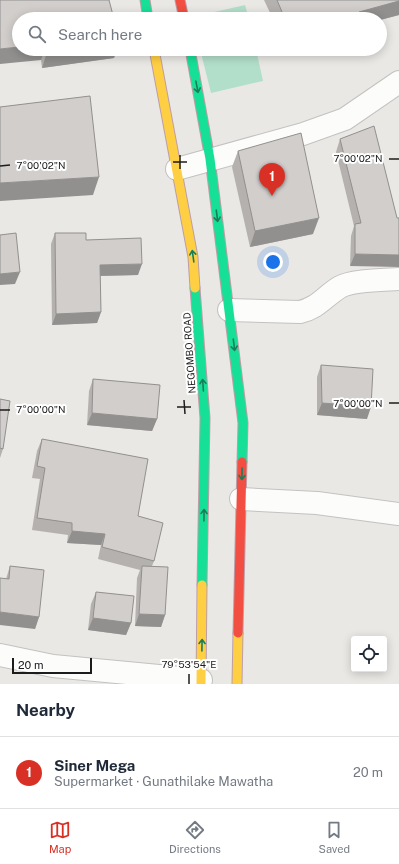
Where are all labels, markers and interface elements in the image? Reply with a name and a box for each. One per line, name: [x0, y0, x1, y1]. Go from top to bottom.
search box: [12, 12, 387, 56]
icon: search: [26, 23, 48, 45]
text: Search here: [58, 26, 142, 43]
one-way arrow: [193, 80, 201, 93]
text: 7°00'02"N: [333, 152, 383, 164]
text: 7°00'02"N: [16, 159, 66, 171]
pin: 1: [259, 163, 285, 196]
one-way arrow: [214, 209, 221, 222]
one-way arrow: [189, 249, 197, 262]
your location: [263, 252, 283, 272]
street label: NEGOMBO ROAD: [180, 312, 198, 394]
one-way arrow: [230, 338, 237, 351]
one-way arrow: [199, 379, 206, 392]
text: 7°00'00"N: [333, 397, 383, 409]
text: 7°00'00"N: [16, 403, 66, 415]
one-way arrow: [238, 467, 246, 480]
one-way arrow: [200, 509, 208, 522]
map controls: [351, 636, 387, 672]
button: locate: [351, 636, 387, 672]
one-way arrow: [198, 639, 206, 652]
scale bar: [12, 656, 92, 675]
text: 79°53'54"E: [161, 658, 217, 670]
text: 20 m: [18, 659, 43, 671]
text: Nearby: [16, 700, 75, 720]
text: Siner Mega: [54, 757, 135, 774]
text: 1: [26, 765, 32, 780]
text: 20 m: [353, 765, 383, 780]
text: Supermarket · Gunathilake Mawatha: [54, 774, 273, 789]
tab: Map: [49, 819, 71, 855]
tab: Directions: [169, 819, 221, 855]
tab: Saved: [319, 819, 350, 855]

